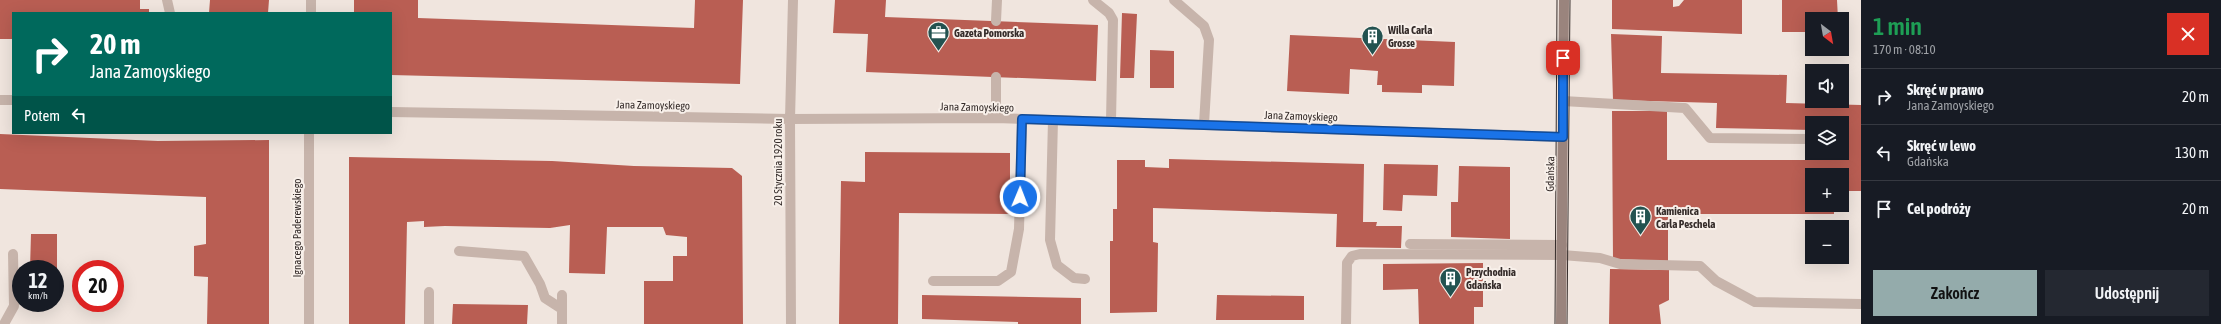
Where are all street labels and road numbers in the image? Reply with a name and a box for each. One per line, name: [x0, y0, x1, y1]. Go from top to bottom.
street label: Jana Zamoyskiego: [616, 98, 690, 112]
street label: Jana Zamoyskiego: [940, 100, 1014, 114]
street label: Jana Zamoyskiego: [1264, 109, 1338, 123]
street label: 20 Stycznia 1920 roku: [772, 118, 784, 206]
street label: Gdańska: [1544, 156, 1556, 192]
street label: Ignacego Paderewskiego: [291, 178, 303, 278]

